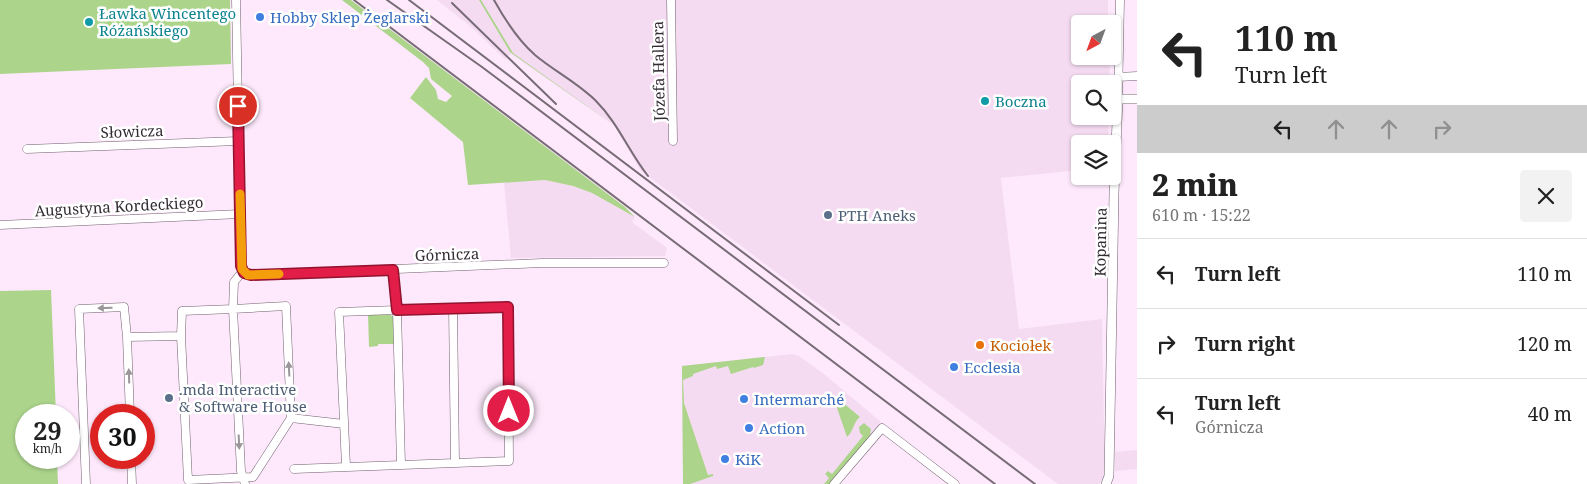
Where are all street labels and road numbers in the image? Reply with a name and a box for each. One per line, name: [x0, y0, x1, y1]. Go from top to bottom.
street label: Józefa Hallera: [647, 21, 669, 122]
street label: Słowicza: [100, 120, 164, 142]
street label: Augustyna Kordeckiego: [34, 192, 204, 220]
street label: Kopanina: [1089, 207, 1111, 277]
street label: Górnicza: [414, 243, 480, 265]

